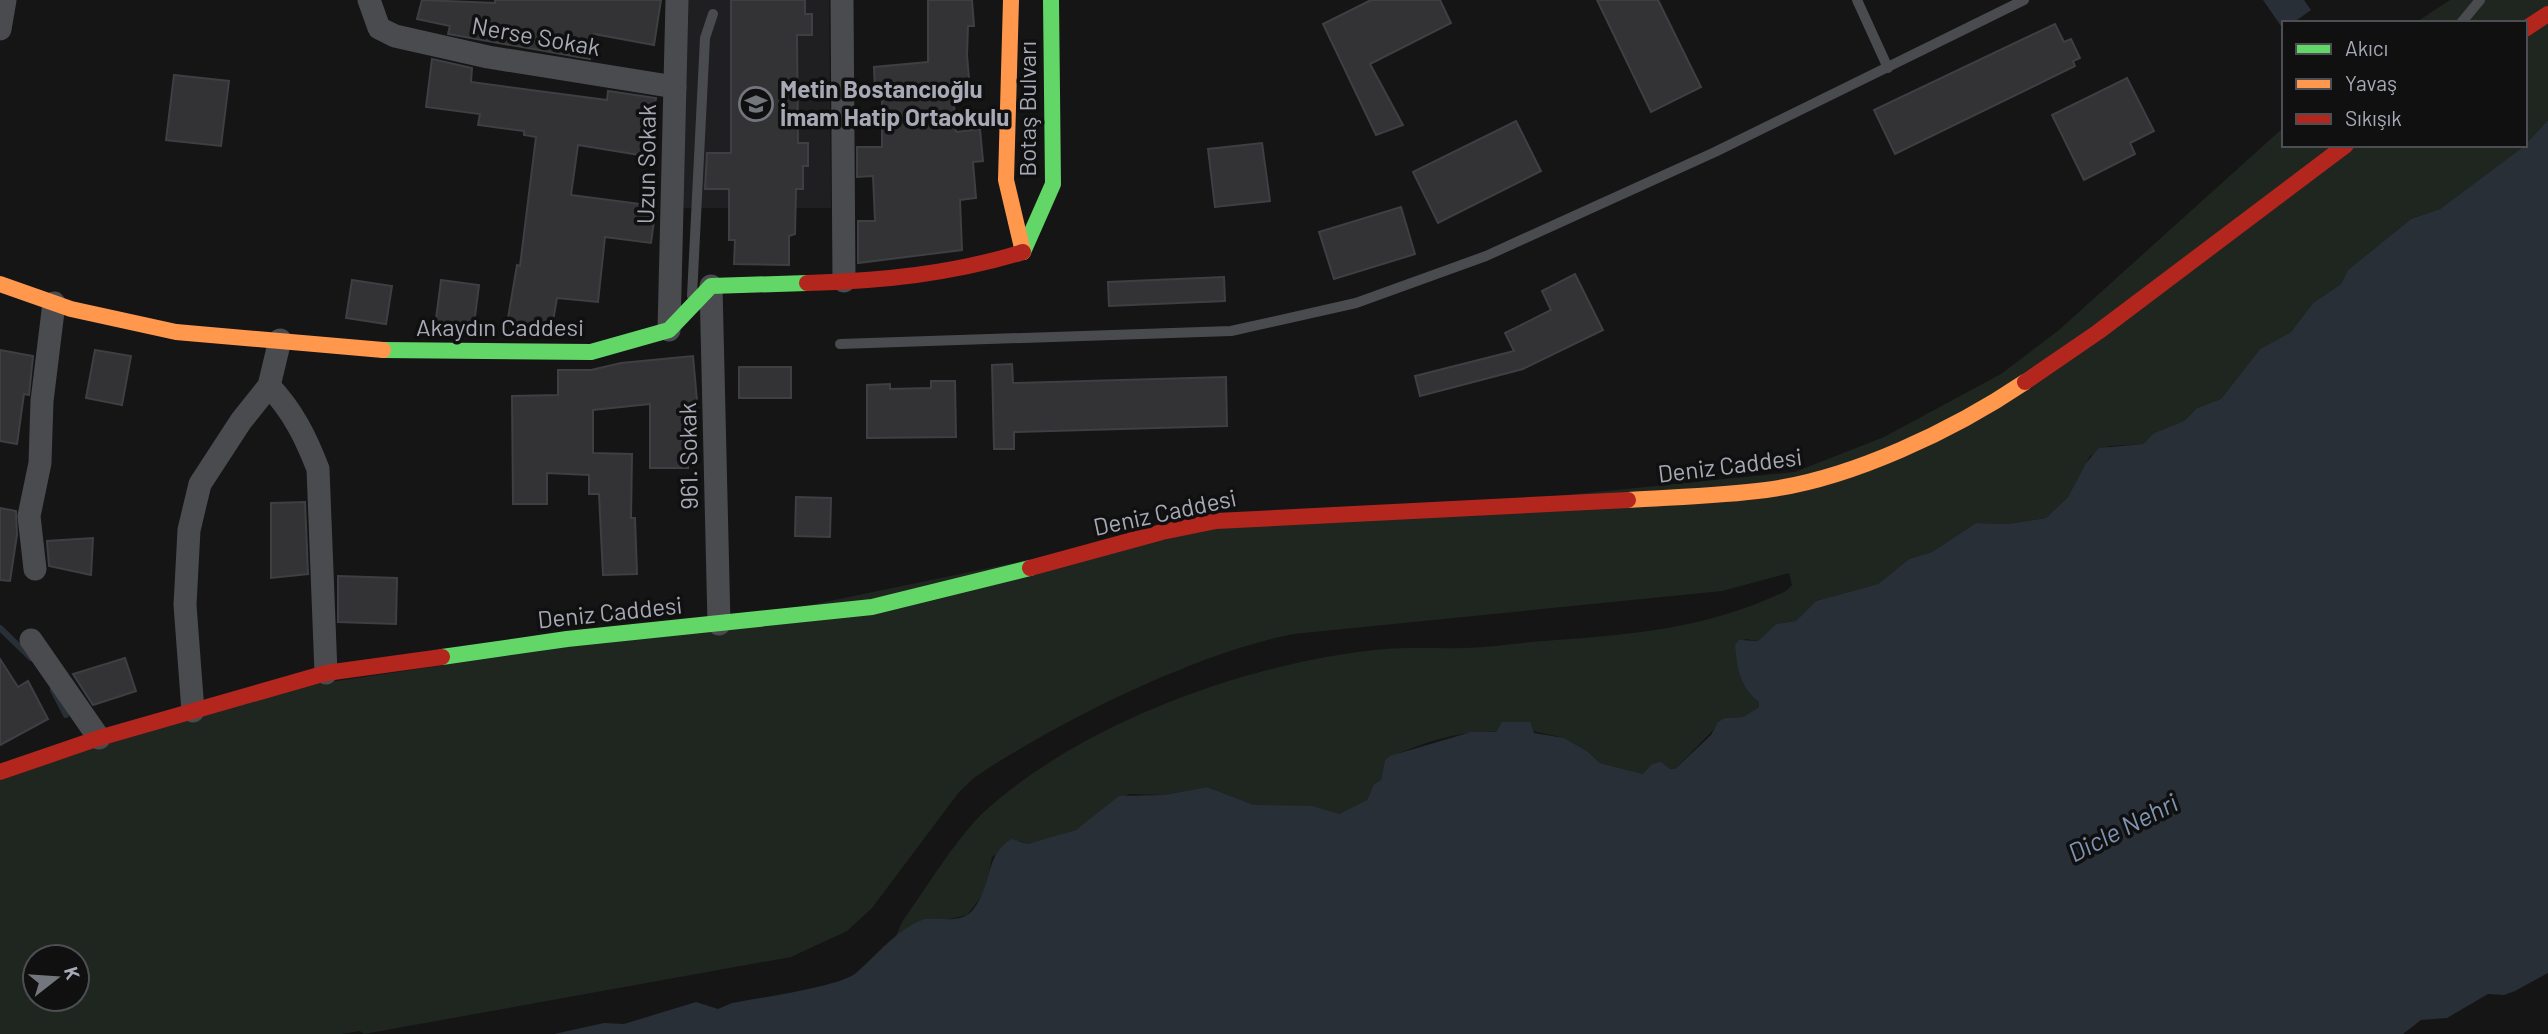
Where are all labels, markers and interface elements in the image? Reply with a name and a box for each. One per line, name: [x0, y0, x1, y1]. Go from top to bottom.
street label: Nerse Sokak: [470, 10, 603, 61]
legend: [2282, 21, 2527, 147]
text: Akıcı: [2345, 35, 2388, 60]
street label: Botaş Bulvarı: [1012, 41, 1041, 177]
text: Yavaş: [2345, 70, 2397, 95]
place label: Metin Bostancıoğlu İmam Hatip Ortaokulu: [780, 74, 1009, 131]
school or university icon: Metin Bostancıoğlu İmam Hatip Ortaokulu: [737, 85, 775, 123]
street label: Uzun Sokak: [630, 104, 661, 224]
text: Sıkışık: [2345, 105, 2402, 130]
street label: Akaydın Caddesi: [416, 312, 584, 341]
street label: 961. Sokak: [672, 402, 703, 510]
street label: Deniz Caddesi: [1656, 441, 1804, 488]
street label: Deniz Caddesi: [1091, 482, 1239, 541]
street label: Deniz Caddesi: [536, 589, 684, 634]
water label: Dicle Nehri: [2062, 786, 2183, 868]
north arrow: [21, 943, 91, 1013]
text: K: [60, 964, 86, 982]

